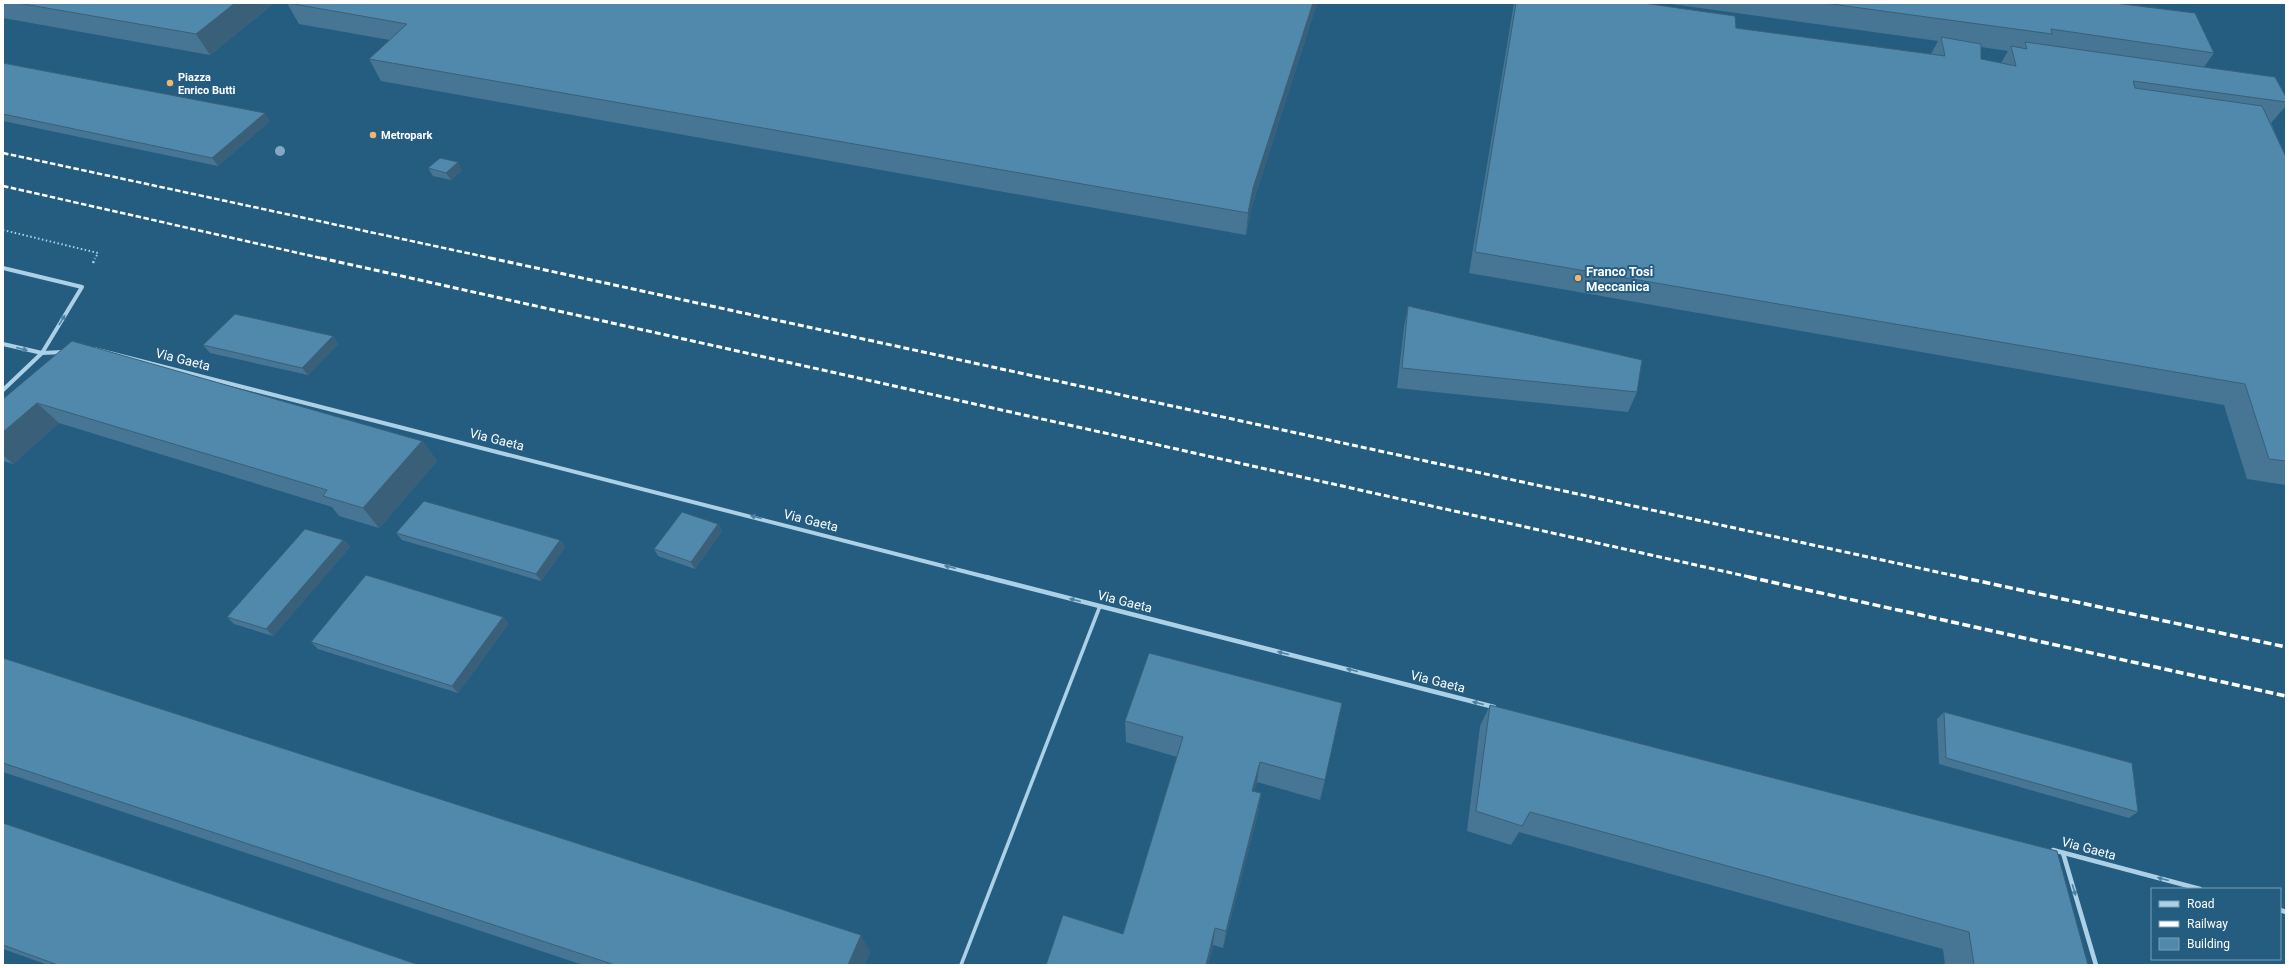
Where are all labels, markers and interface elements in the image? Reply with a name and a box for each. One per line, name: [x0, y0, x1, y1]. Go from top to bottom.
place label: Piazza Enrico Butti: [178, 71, 236, 97]
marker: Piazza Enrico Butti: [165, 78, 175, 88]
place label: Metropark: [381, 129, 432, 142]
marker: Metropark: [368, 130, 378, 140]
place label: Franco Tosi Meccanica: [1586, 264, 1653, 294]
marker: Franco Tosi Meccanica: [1573, 273, 1583, 283]
one-way arrow: [58, 314, 65, 326]
street label: Via Gaeta: [154, 345, 212, 374]
one-way arrow: [16, 346, 28, 352]
street label: Via Gaeta: [468, 425, 526, 454]
street label: Via Gaeta: [782, 506, 840, 535]
one-way arrow: [750, 514, 762, 520]
one-way arrow: [943, 564, 956, 570]
street label: Via Gaeta: [1096, 587, 1154, 616]
one-way arrow: [1069, 596, 1082, 602]
one-way arrow: [1277, 649, 1289, 655]
one-way arrow: [1345, 667, 1358, 673]
street label: Via Gaeta: [1409, 667, 1467, 696]
one-way arrow: [1471, 699, 1484, 705]
street label: Via Gaeta: [2060, 834, 2118, 863]
one-way arrow: [2157, 876, 2169, 882]
one-way arrow: [2071, 884, 2077, 896]
legend: [2151, 888, 2281, 960]
text: Road: [2187, 897, 2215, 911]
text: Railway: [2187, 917, 2228, 931]
text: Building: [2187, 937, 2230, 951]

